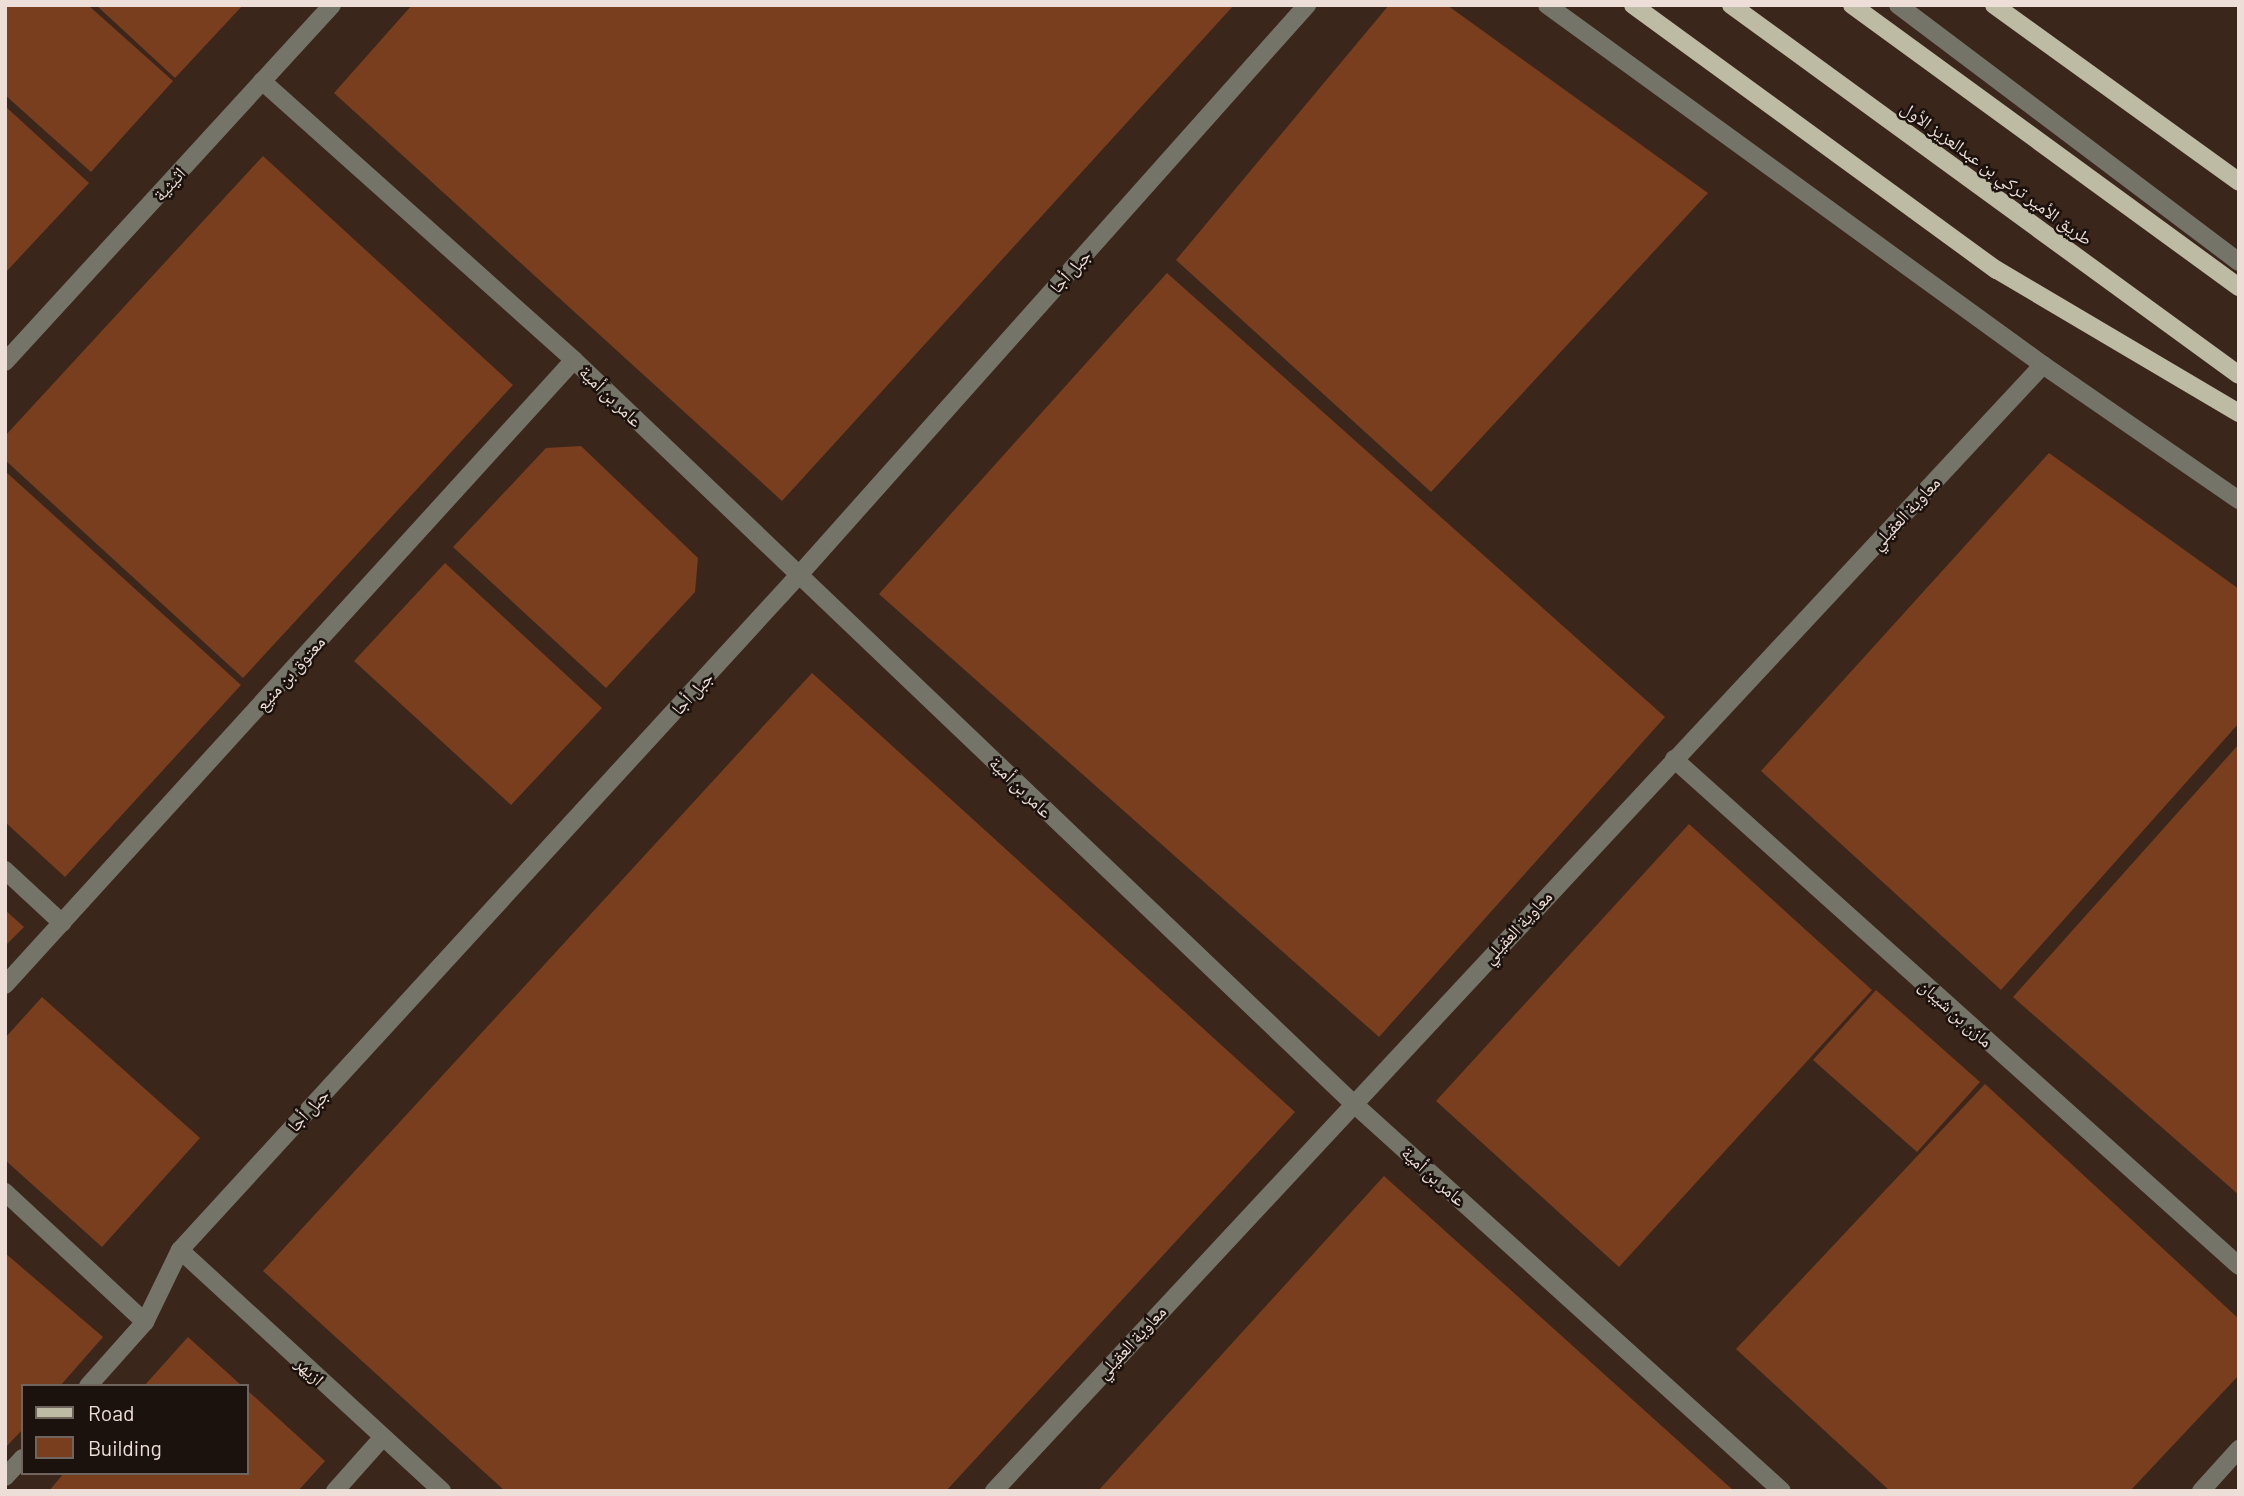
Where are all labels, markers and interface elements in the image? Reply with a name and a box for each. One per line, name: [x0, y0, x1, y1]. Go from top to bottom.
street label: طريق الأمير تركي بن عبدالعزيز الأول: [1897, 96, 2097, 250]
street label: اثيثية: [148, 163, 190, 205]
street label: جبل أجا: [1045, 245, 1095, 297]
street label: عامر بن أمية: [575, 361, 647, 431]
street label: معاوية العقيلي: [1866, 472, 1944, 554]
street label: معتوق بن منيع: [251, 631, 329, 715]
street label: جبل أجا: [667, 667, 717, 719]
street label: عامر بن أمية: [985, 752, 1057, 822]
street label: معاوية العقيلي: [1478, 886, 1556, 968]
street label: مازن بن شيبان: [1915, 974, 1997, 1052]
street label: جبل أجا: [283, 1084, 333, 1136]
street label: عامر بن أمية: [1397, 1142, 1471, 1210]
street label: معاوية العقيلي: [1092, 1301, 1170, 1383]
street label: ازيهر: [291, 1352, 329, 1390]
legend: [21, 1384, 248, 1475]
text: Road: [88, 1400, 134, 1425]
text: Building: [88, 1435, 162, 1460]

